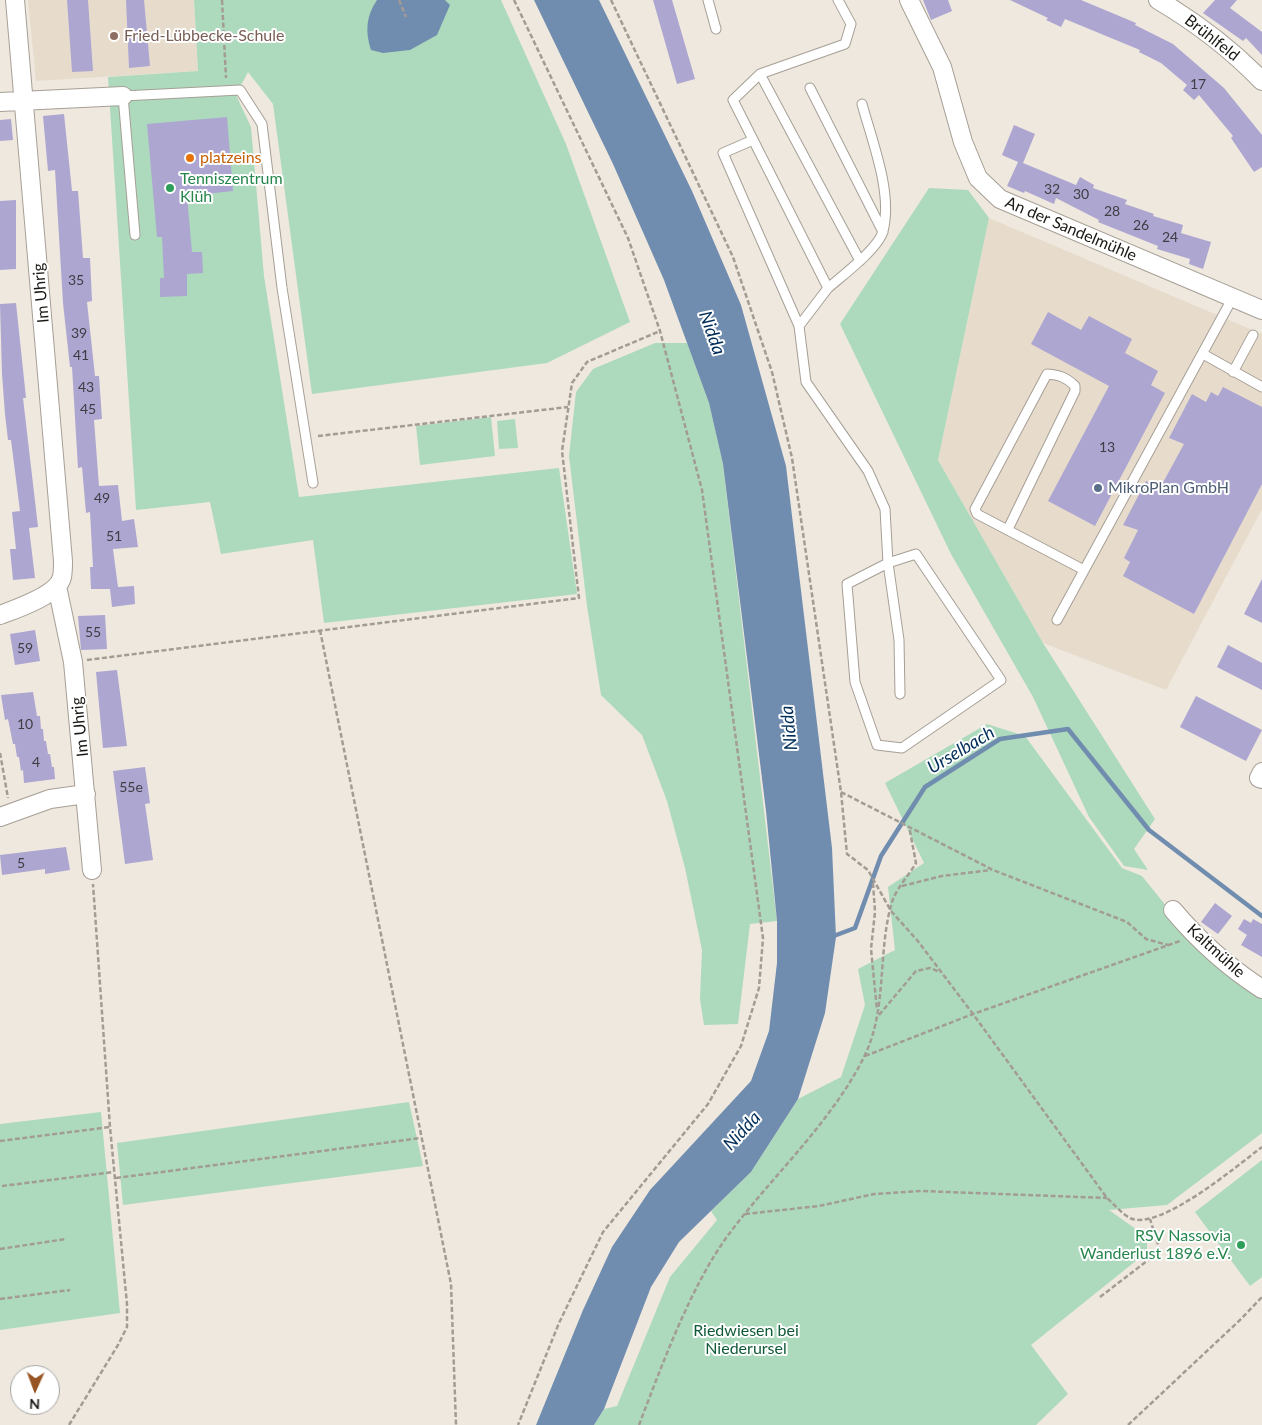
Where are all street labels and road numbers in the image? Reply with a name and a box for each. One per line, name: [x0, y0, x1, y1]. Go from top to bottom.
street label: Brühlfeld: [1181, 11, 1243, 65]
street label: An der Sandelmühle: [1002, 193, 1140, 265]
street label: Im Uhrig: [29, 262, 53, 324]
street label: Im Uhrig: [67, 696, 93, 758]
street label: Kaltmühle: [1183, 920, 1249, 982]

